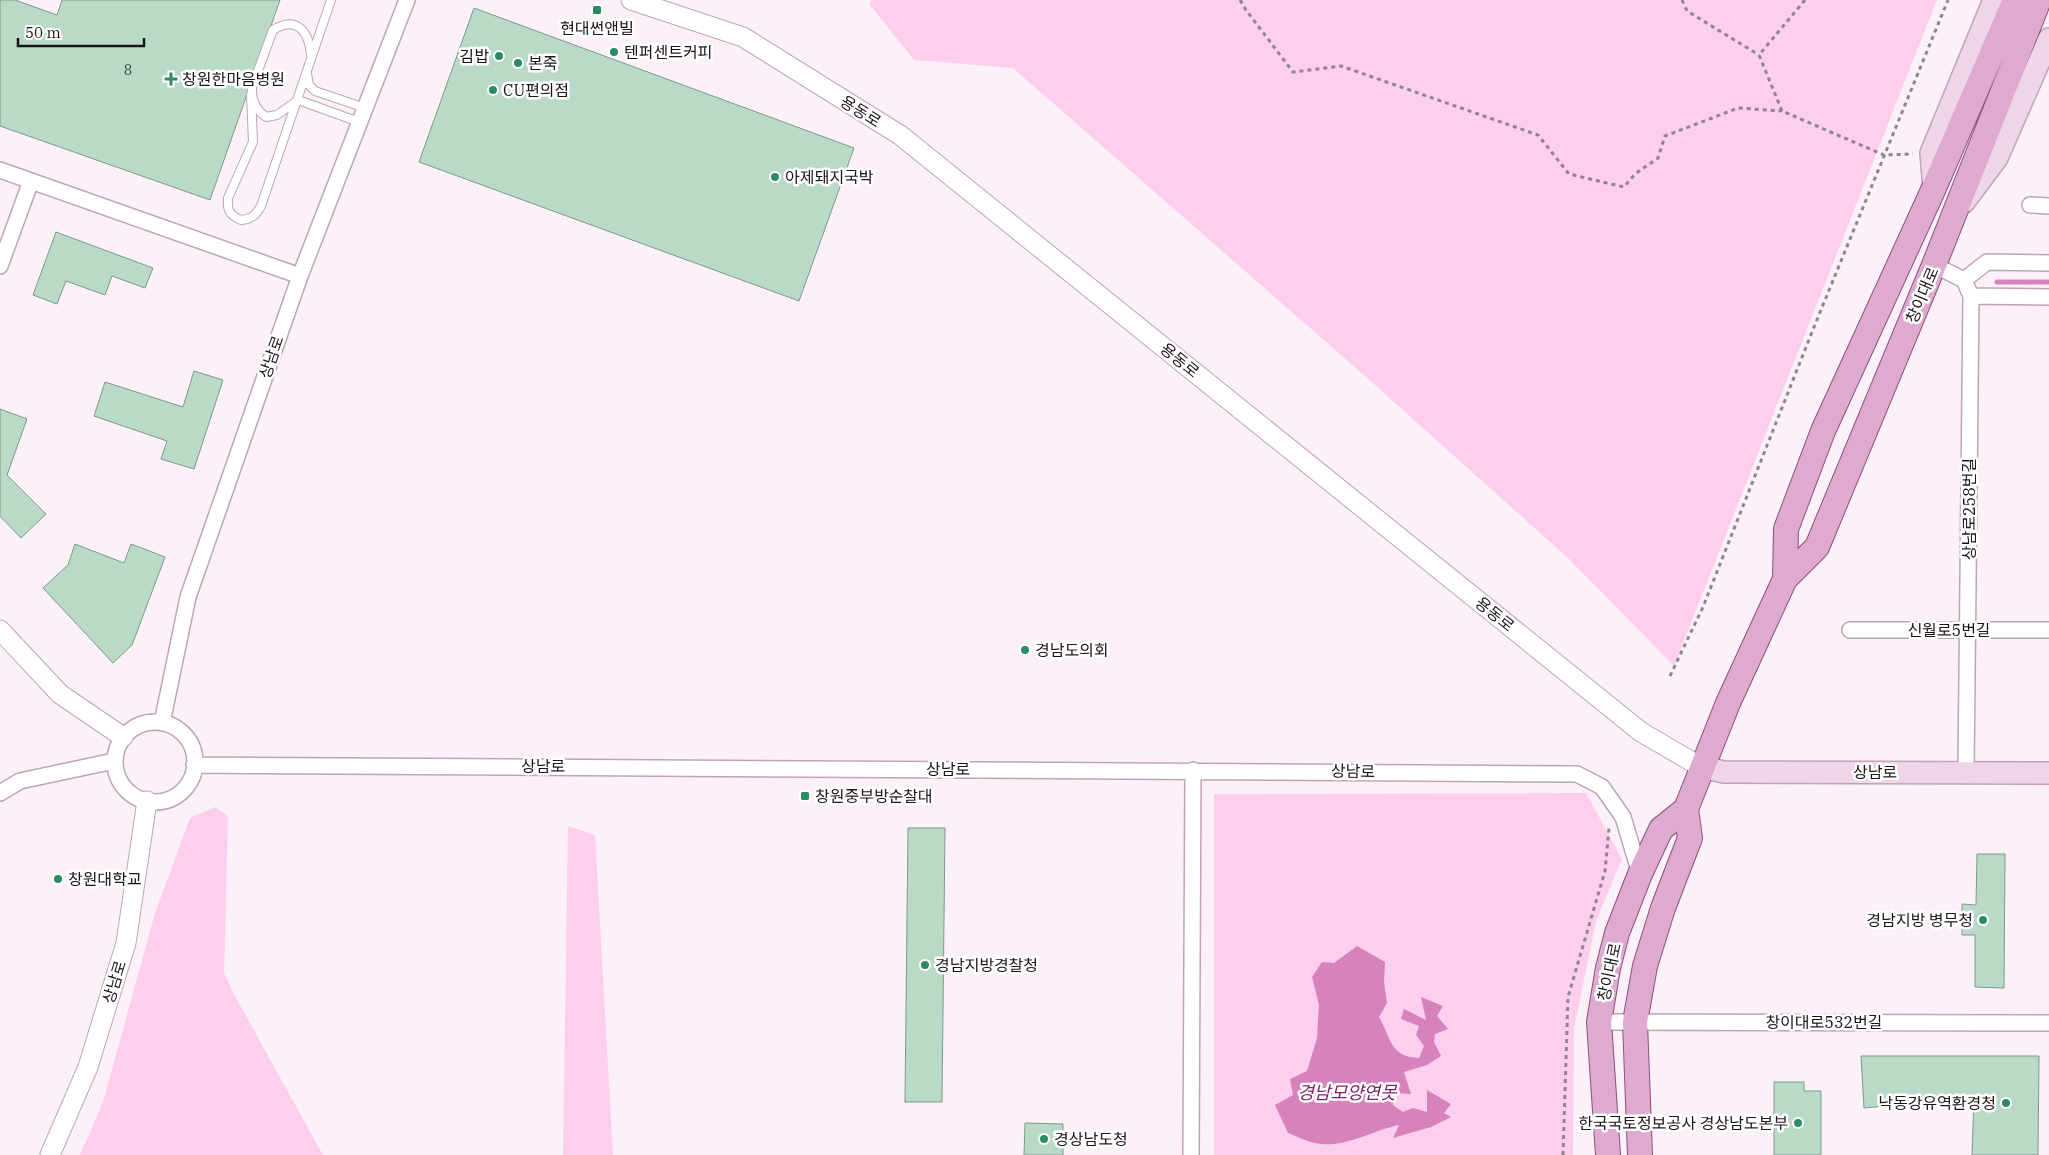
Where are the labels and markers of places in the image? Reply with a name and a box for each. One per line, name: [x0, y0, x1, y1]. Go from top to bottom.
marker: 현대썬앤빌: [591, 4, 603, 16]
place label: 현대썬앤빌: [560, 18, 634, 38]
place label: 텐퍼센트커피: [624, 42, 712, 62]
place label: 김밥: [460, 46, 489, 66]
marker: 텐퍼센트커피: [608, 46, 620, 58]
marker: 김밥: [493, 50, 505, 62]
place label: 본죽: [528, 53, 557, 73]
marker: 본죽: [512, 57, 524, 69]
place label: 창원한마음병원: [182, 69, 285, 89]
marker: 창원한마음병원: [164, 72, 178, 86]
place label: CU편의점: [503, 80, 569, 100]
marker: CU편의점: [487, 84, 499, 96]
place label: 아제돼지국박: [785, 167, 874, 187]
marker: 아제돼지국박: [769, 171, 781, 183]
place label: 경남도의회: [1035, 640, 1109, 660]
marker: 경남도의회: [1019, 644, 1031, 656]
place label: 창원중부방순찰대: [815, 786, 933, 806]
marker: 창원중부방순찰대: [799, 790, 811, 802]
place label: 창원대학교: [68, 869, 142, 889]
marker: 창원대학교: [52, 873, 64, 885]
place label: 경남지방 병무청: [1866, 910, 1973, 930]
marker: 경남지방 병무청: [1977, 914, 1989, 926]
place label: 경남지방경찰청: [935, 955, 1038, 975]
marker: 경남지방경찰청: [919, 959, 931, 971]
place label: 낙동강유역환경청: [1878, 1093, 1996, 1113]
marker: 낙동강유역환경청: [2000, 1097, 2012, 1109]
place label: 한국국토정보공사 경상남도본부: [1578, 1113, 1788, 1133]
marker: 한국국토정보공사 경상남도본부: [1792, 1117, 1804, 1129]
place label: 경상남도청: [1054, 1129, 1128, 1149]
marker: 경상남도청: [1038, 1133, 1050, 1145]

